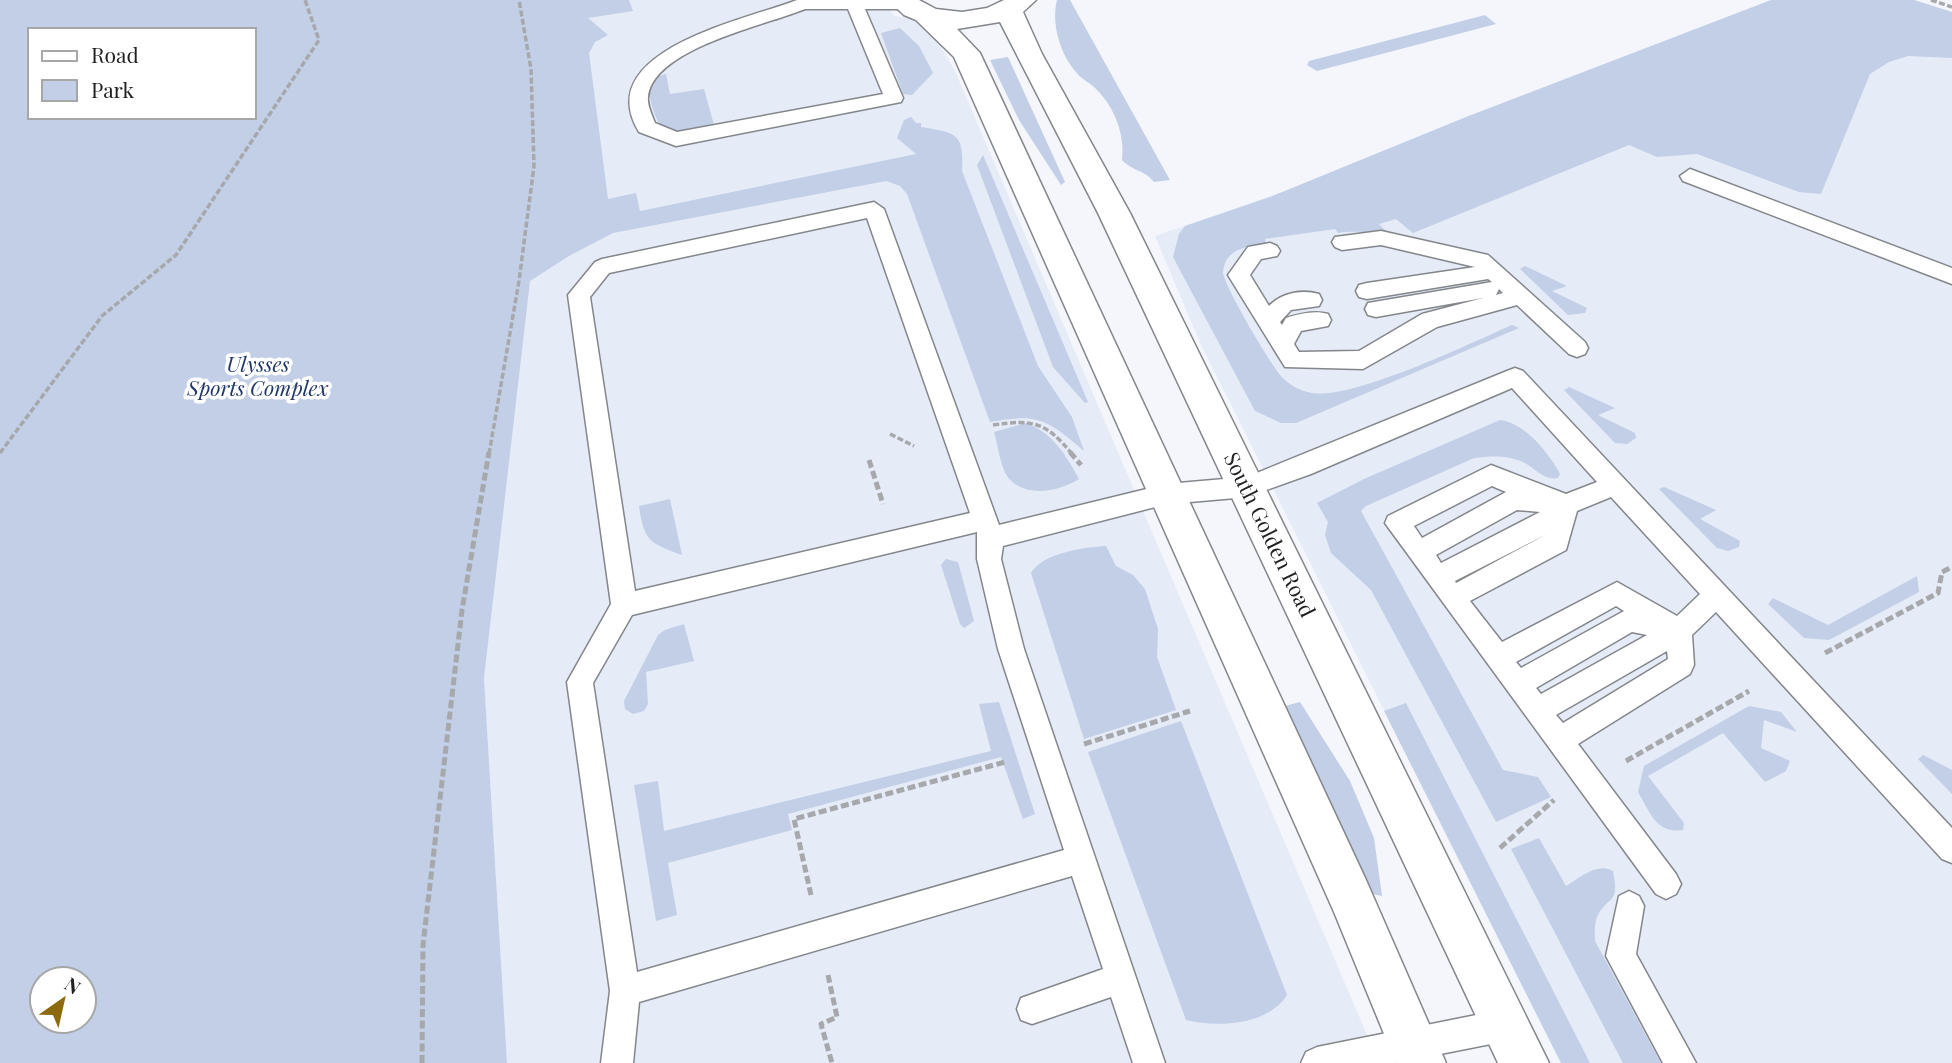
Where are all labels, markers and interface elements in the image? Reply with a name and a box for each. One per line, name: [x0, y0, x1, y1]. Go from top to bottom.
legend: [28, 28, 256, 119]
text: Road: [91, 40, 139, 68]
text: Park: [91, 75, 135, 103]
park label: Ulysses Sports Complex: [186, 349, 329, 401]
street label: South Golden Road: [1219, 447, 1323, 621]
north arrow: [28, 965, 98, 1035]
text: N: [60, 970, 86, 1000]

